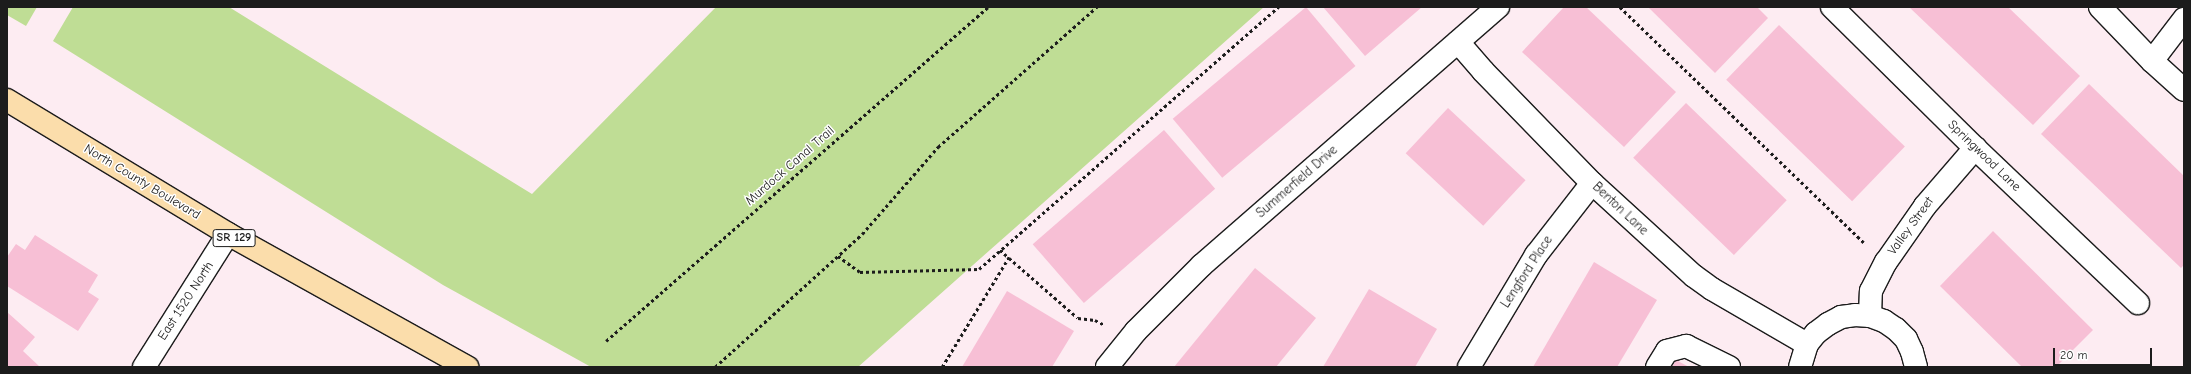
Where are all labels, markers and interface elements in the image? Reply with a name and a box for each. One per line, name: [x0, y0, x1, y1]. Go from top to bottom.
street label: Springwood Lane: [1944, 117, 2024, 195]
street label: Murdock Canal Trail: [742, 123, 838, 209]
street label: North County Boulevard: [81, 141, 203, 223]
street label: Summerfield Drive: [1253, 143, 1341, 221]
street label: Benton Lane: [1589, 179, 1651, 239]
street label: Valley Street: [1885, 194, 1937, 258]
road number: SR 129: [212, 228, 256, 248]
street label: Lengford Place: [1498, 233, 1556, 311]
street label: East 1520 North: [155, 259, 217, 343]
scale bar: [2055, 340, 2154, 366]
text: 20 m: [2060, 348, 2088, 362]

